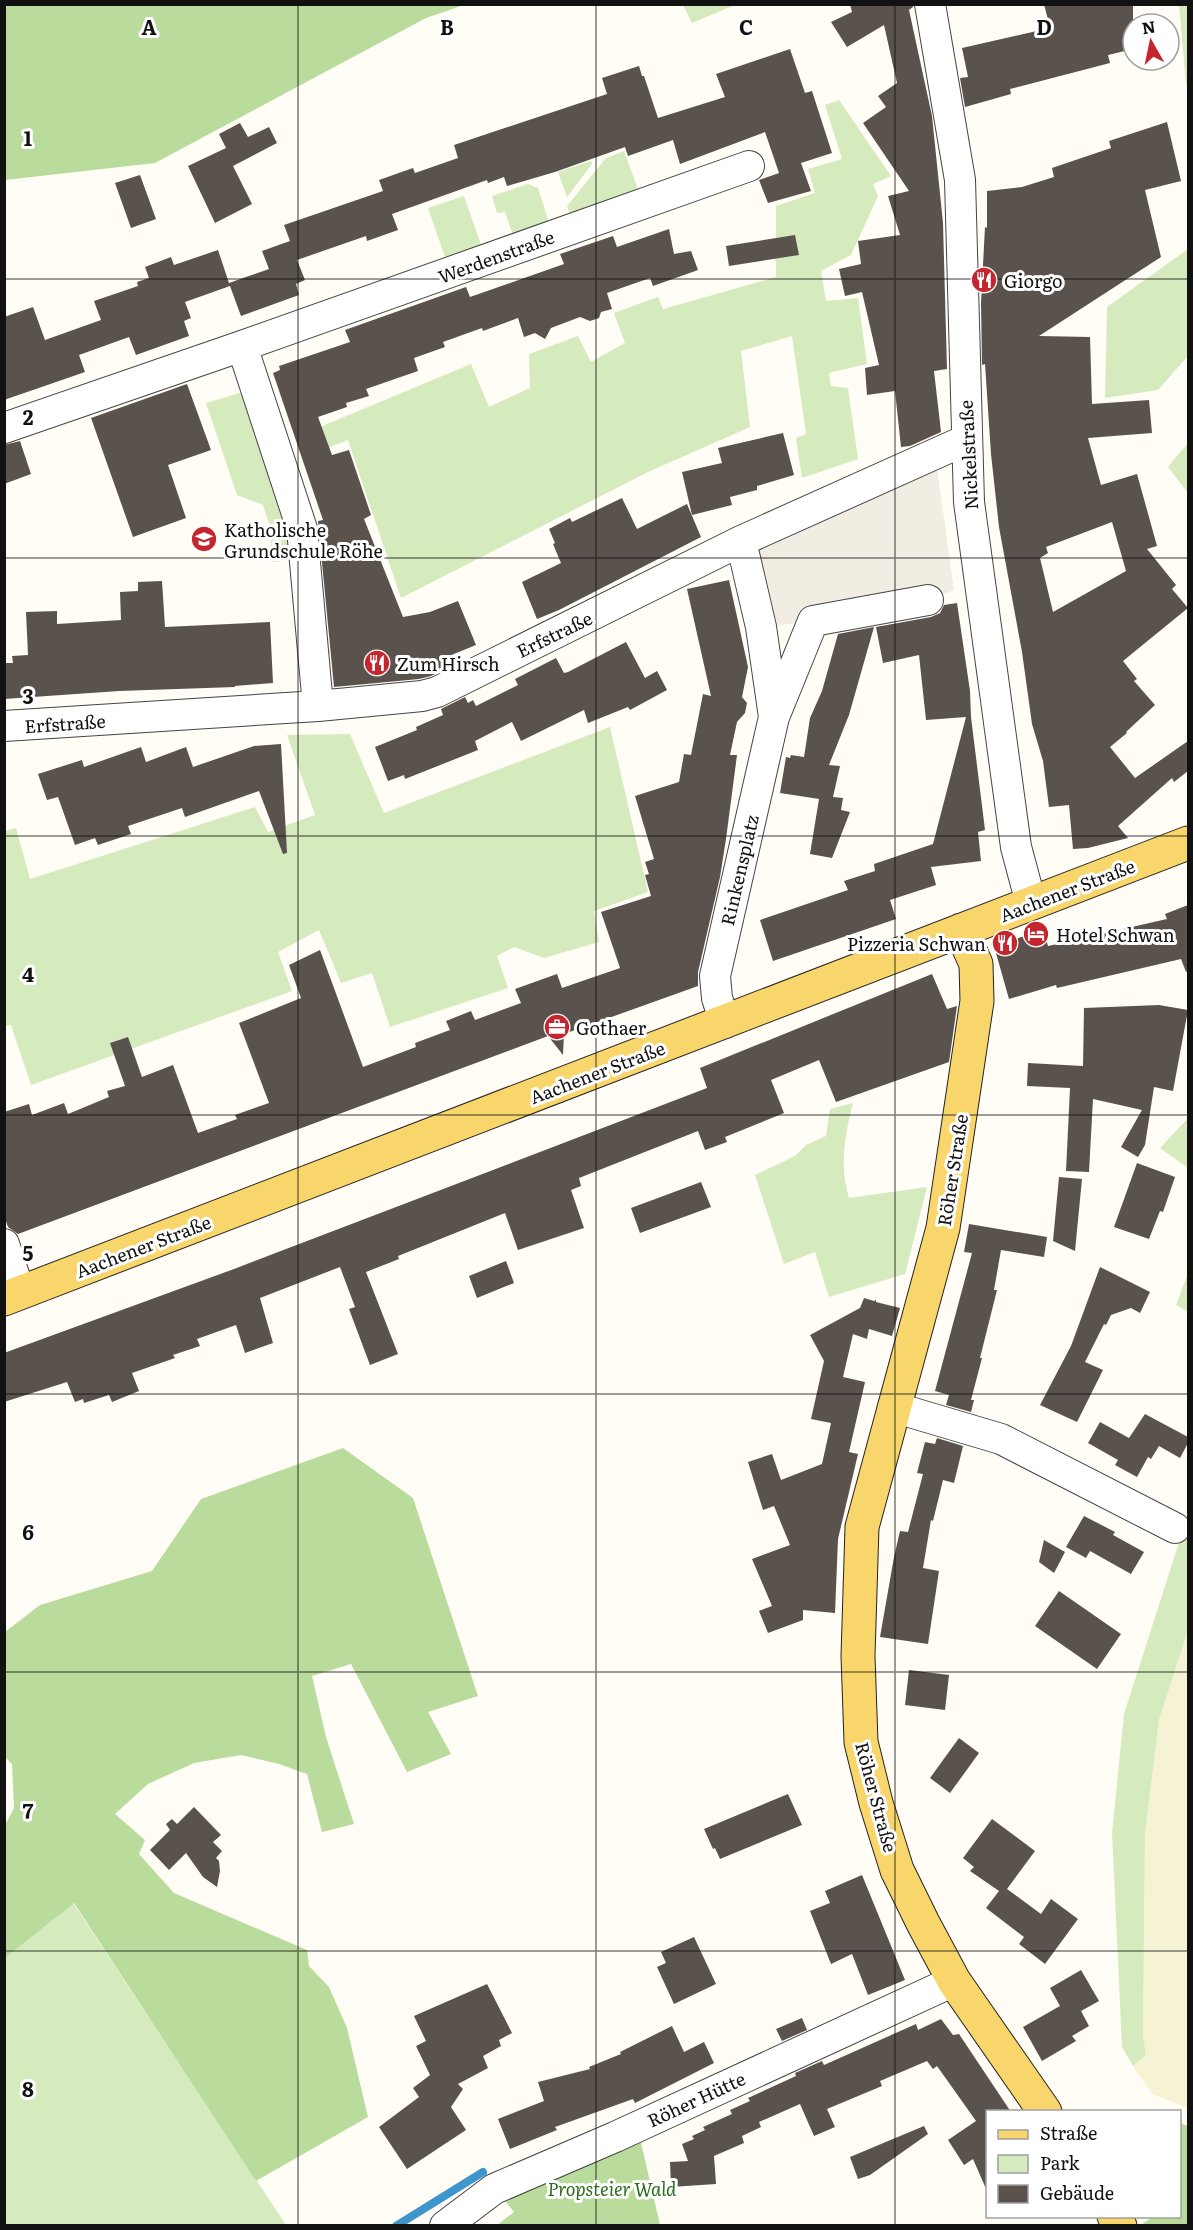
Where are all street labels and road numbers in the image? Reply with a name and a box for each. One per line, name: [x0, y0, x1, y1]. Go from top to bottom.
street label: Werdenstraße: [434, 222, 558, 290]
street label: Nickelstraße: [952, 399, 984, 511]
street label: Erfstraße: [512, 604, 596, 664]
street label: Erfstraße: [23, 707, 107, 739]
street label: Rinkensplatz: [713, 812, 765, 928]
street label: Aachener Straße: [995, 852, 1139, 928]
street label: Aachener Straße: [525, 1034, 669, 1110]
street label: Röher Straße: [930, 1112, 974, 1228]
street label: Aachener Straße: [71, 1208, 215, 1284]
street label: Röher Straße: [849, 1739, 905, 1855]
street label: Röher Hütte: [643, 2065, 749, 2133]

